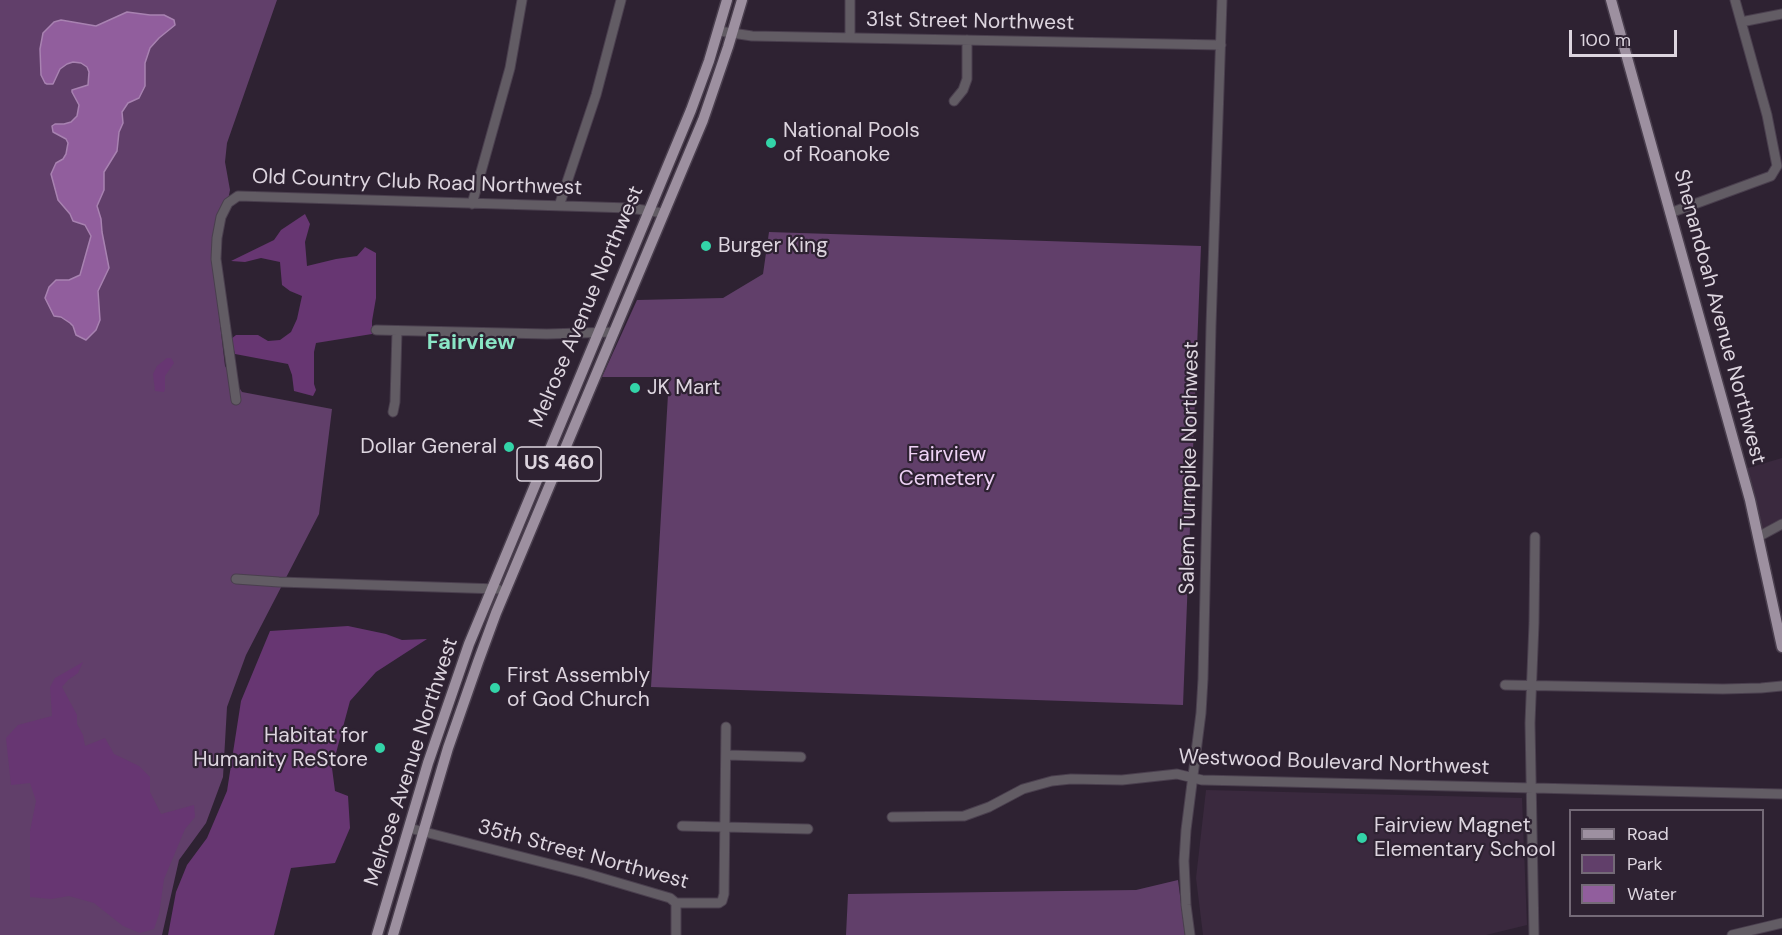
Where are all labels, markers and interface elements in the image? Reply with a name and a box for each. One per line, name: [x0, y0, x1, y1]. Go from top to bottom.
street label: 31st Street Northwest: [866, 8, 1074, 36]
scale bar: [1572, 18, 1680, 56]
text: 100 m: [1580, 28, 1631, 52]
place label: National Pools of Roanoke: [783, 118, 920, 168]
marker: National Pools of Roanoke: [764, 136, 778, 150]
street label: Old Country Club Road Northwest: [251, 165, 583, 201]
street label: Shenandoah Avenue Northwest: [1667, 167, 1771, 467]
street label: Melrose Avenue Northwest: [525, 182, 649, 432]
place label: Burger King: [718, 233, 828, 259]
marker: Burger King: [699, 239, 713, 253]
district label: Fairview: [427, 330, 515, 356]
street label: Salem Turnpike Northwest: [1175, 341, 1205, 595]
place label: JK Mart: [647, 375, 720, 401]
marker: JK Mart: [628, 381, 642, 395]
place label: Dollar General: [360, 434, 497, 460]
marker: Dollar General: [502, 440, 516, 454]
park label: Fairview Cemetery: [899, 442, 995, 492]
road number: US 460: [517, 447, 601, 481]
street label: Melrose Avenue Northwest: [360, 634, 464, 890]
place label: First Assembly of God Church: [507, 663, 650, 713]
marker: First Assembly of God Church: [488, 681, 502, 695]
place label: Habitat for Humanity ReStore: [193, 723, 368, 773]
marker: Habitat for Humanity ReStore: [373, 741, 387, 755]
street label: Westwood Boulevard Northwest: [1178, 745, 1490, 781]
legend: [1569, 809, 1764, 917]
place label: Fairview Magnet Elementary School: [1374, 813, 1556, 863]
street label: 35th Street Northwest: [475, 815, 691, 895]
text: Road: [1627, 822, 1669, 846]
marker: Fairview Magnet Elementary School: [1355, 831, 1369, 845]
text: Park: [1627, 852, 1663, 876]
text: Water: [1627, 882, 1677, 906]

